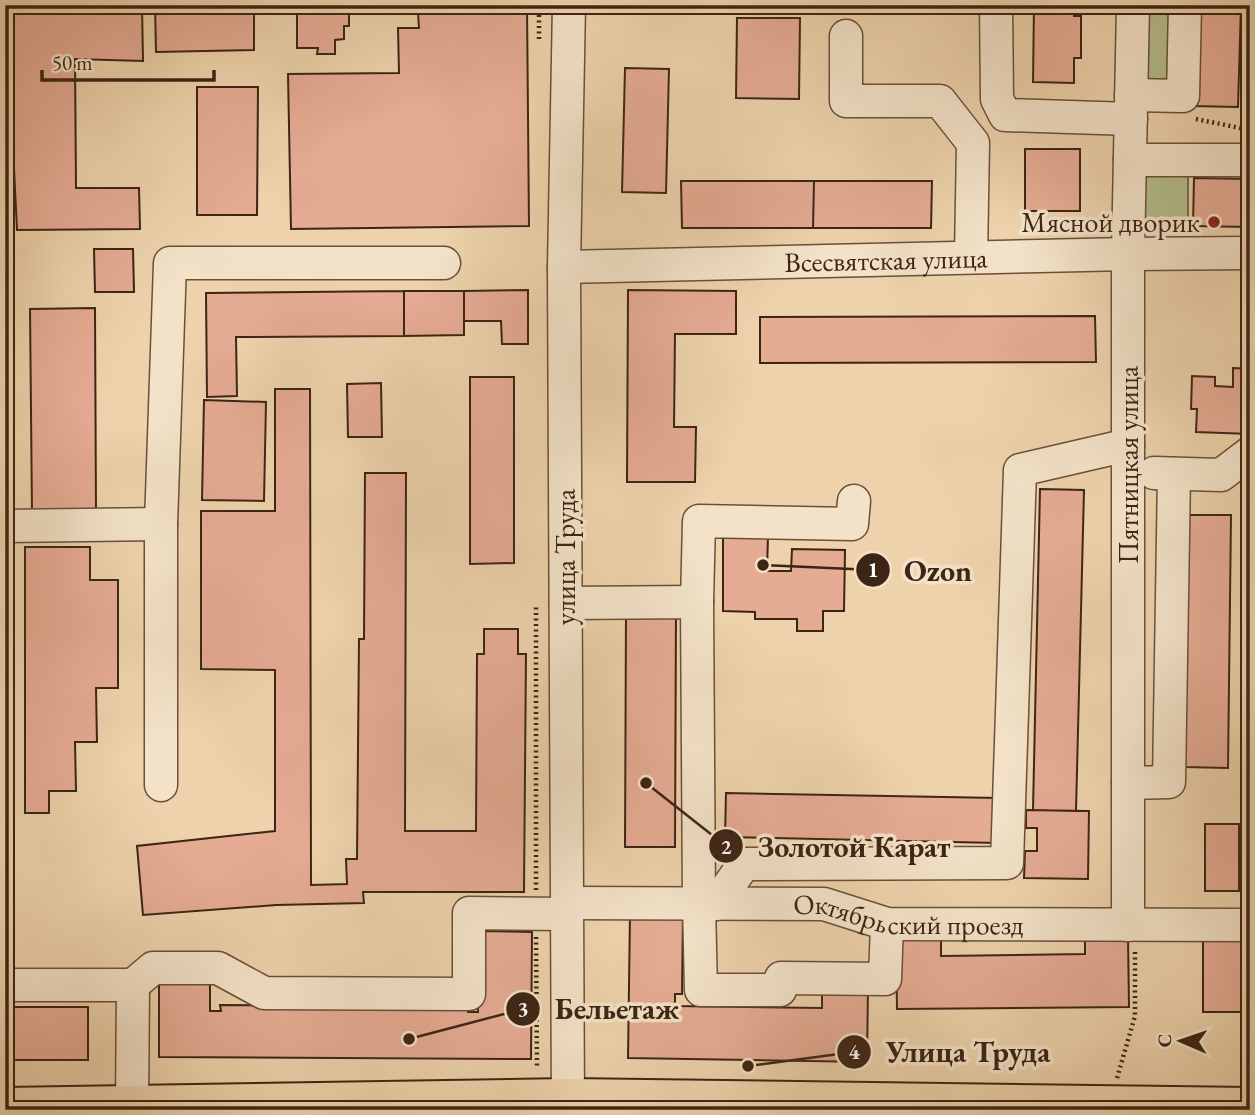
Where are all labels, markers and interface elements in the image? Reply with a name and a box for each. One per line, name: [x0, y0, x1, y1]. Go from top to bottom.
scale bar: [42, 38, 214, 82]
text: 50 m: [52, 49, 93, 76]
place label: Мясной дворик: [1021, 204, 1200, 240]
marker: Мясной дворик: [1206, 214, 1222, 230]
street label: Всесвятская улица: [784, 239, 989, 280]
street label: Пятницкая улица: [1110, 365, 1146, 564]
street label: улица Труда: [547, 488, 583, 625]
callout: Ozon: [855, 545, 986, 596]
text: Ozon: [904, 551, 972, 590]
text: 1: [867, 556, 879, 583]
callout: Золотой Карат: [709, 821, 965, 872]
text: Золотой Карат: [757, 827, 951, 866]
text: 2: [720, 833, 732, 860]
street label: Октябрьский проезд: [793, 886, 1024, 942]
callout: Бельетаж: [506, 983, 693, 1034]
text: Бельетаж: [555, 989, 679, 1028]
text: 3: [517, 995, 529, 1022]
north arrow: [1146, 1006, 1216, 1076]
callout: Улица Труда: [836, 1026, 1064, 1077]
text: Улица Труда: [885, 1032, 1051, 1071]
text: С: [1152, 1033, 1177, 1048]
text: 4: [848, 1038, 860, 1065]

